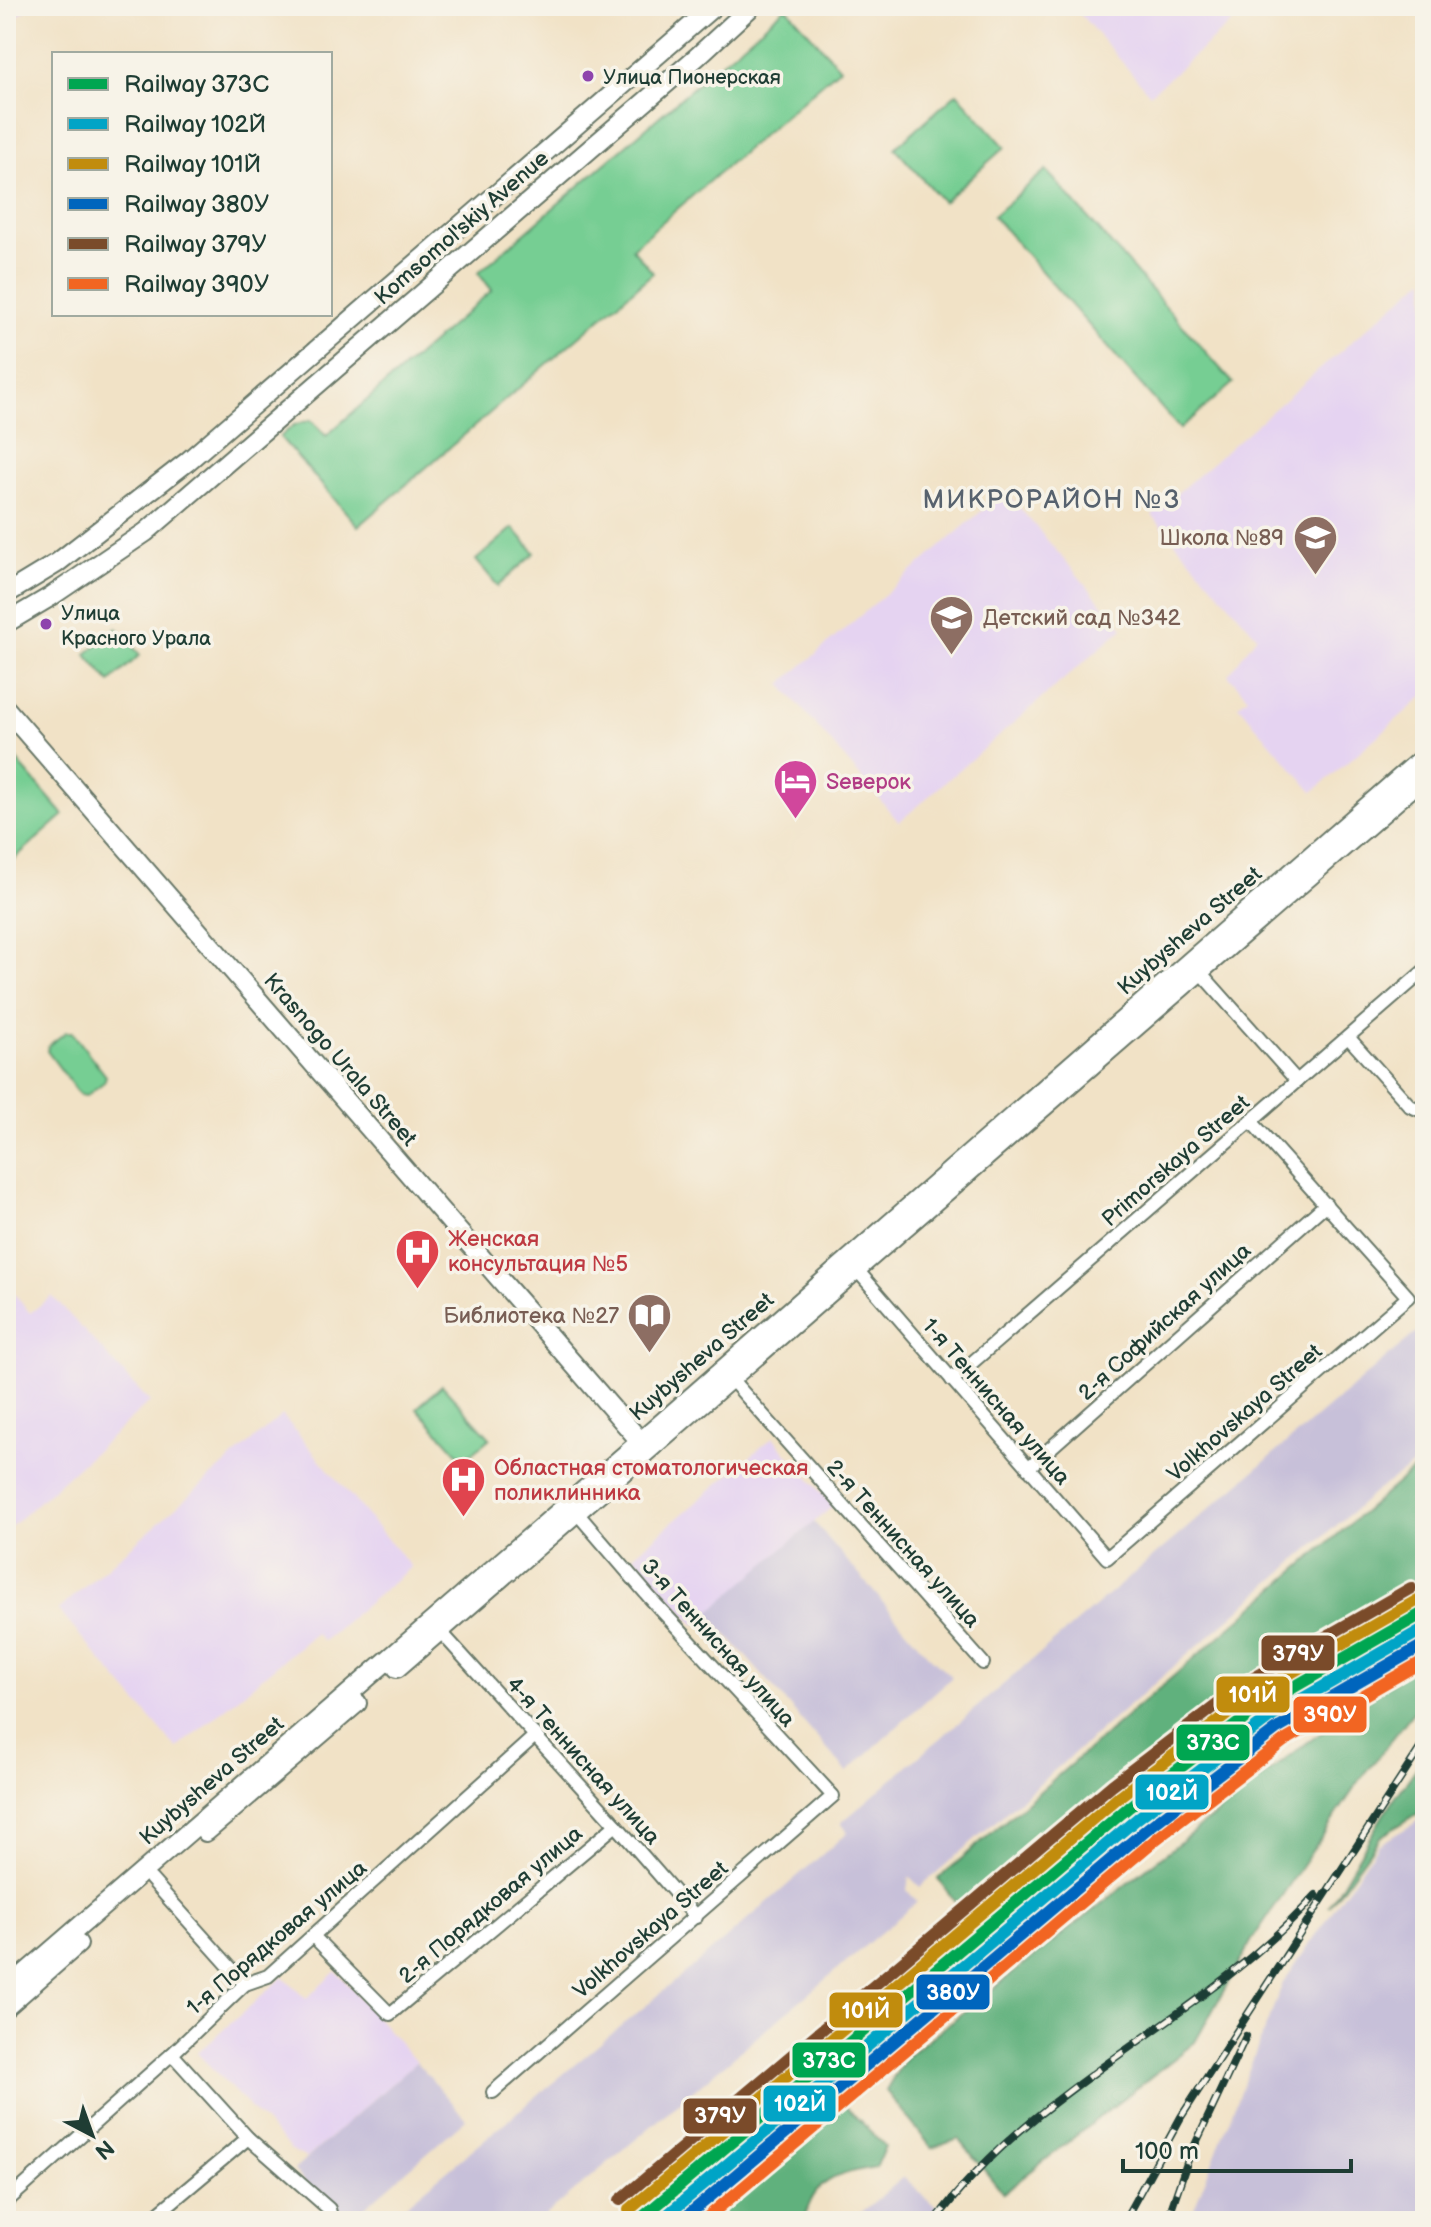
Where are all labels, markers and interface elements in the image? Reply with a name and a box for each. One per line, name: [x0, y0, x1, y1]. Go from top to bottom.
legend: [52, 52, 332, 316]
place label: Улица Пионерская: [603, 66, 781, 90]
marker: Улица Пионерская: [580, 68, 596, 84]
text: Railway 373C: [124, 70, 269, 99]
text: Railway 102Й: [124, 110, 266, 139]
street label: Komsomol'skiy Avenue: [369, 145, 555, 311]
text: Railway 101Й: [124, 150, 261, 179]
text: Railway 380У: [124, 190, 269, 219]
text: Railway 379У: [124, 230, 267, 259]
text: Railway 390У: [124, 270, 269, 299]
district label: МИКРОРАЙОН №3: [922, 485, 1182, 516]
school or university icon: Школа №89: [1291, 513, 1339, 576]
place label: Школа №89: [1160, 525, 1284, 552]
school or university icon: Детский сад №342: [928, 593, 976, 656]
place label: Улица Красного Урала: [61, 602, 211, 651]
place label: Детский сад №342: [983, 605, 1181, 632]
marker: Улица Красного Урала: [38, 616, 54, 632]
hotel icon: Sеверок: [771, 757, 819, 820]
place label: Sеверок: [826, 769, 911, 796]
street label: Kuybysheva Street: [1112, 861, 1268, 1001]
street label: Krasnogo Urala Street: [257, 968, 422, 1152]
street label: Primorskaya Street: [1097, 1089, 1256, 1233]
place label: Женская консультация №5: [448, 1226, 628, 1278]
hospital icon: Женская консультация №5: [393, 1227, 441, 1290]
street label: 2-я Софийская улица: [1073, 1237, 1257, 1407]
street label: Kuybysheva Street: [624, 1287, 780, 1427]
library icon: Библиотека №27: [626, 1291, 674, 1354]
place label: Библиотека №27: [443, 1303, 619, 1330]
street label: 1-я Теннисная улица: [916, 1313, 1076, 1491]
street label: Volkhovskaya Street: [1162, 1338, 1328, 1488]
street label: 2-я Теннисная улица: [820, 1454, 985, 1634]
place label: Областная стоматологическая поликлинника: [494, 1455, 808, 1507]
hospital icon: Областная стоматологическая поликлинника: [439, 1456, 487, 1519]
street label: 3-я Теннисная улица: [635, 1553, 801, 1733]
line badge: 379У: [1260, 1634, 1336, 1672]
text: 379У: [1272, 1641, 1324, 1668]
street label: 4-я Теннисная улица: [500, 1671, 666, 1851]
line badge: 101Й: [1215, 1675, 1291, 1714]
text: 101Й: [1229, 1680, 1277, 1709]
line badge: 390У: [1292, 1695, 1368, 1734]
text: 390У: [1303, 1702, 1357, 1729]
street label: Kuybysheva Street: [134, 1711, 290, 1851]
line badge: 373C: [1175, 1723, 1251, 1762]
text: 373C: [1186, 1730, 1240, 1757]
line badge: 102Й: [1134, 1773, 1210, 1811]
text: 102Й: [1146, 1778, 1198, 1807]
street label: 2-я Порядковая улица: [394, 1820, 588, 1990]
street label: 1-я Порядковая улица: [181, 1855, 373, 2021]
street label: Volkhovskaya Street: [568, 1855, 734, 2005]
line badge: 380У: [915, 1973, 991, 2011]
text: 380У: [926, 1980, 980, 2007]
line badge: 101Й: [828, 1991, 904, 2029]
text: 101Й: [842, 1996, 890, 2025]
line badge: 373C: [791, 2041, 867, 2079]
text: 373C: [802, 2048, 856, 2075]
line badge: 102Й: [762, 2084, 837, 2123]
text: 102Й: [774, 2089, 826, 2118]
north arrow: [52, 2095, 132, 2175]
line badge: 379У: [682, 2097, 758, 2135]
text: 379У: [694, 2103, 746, 2130]
scale bar: [1123, 2123, 1351, 2173]
text: N: [89, 2133, 119, 2165]
text: 100 m: [1135, 2137, 1199, 2166]

